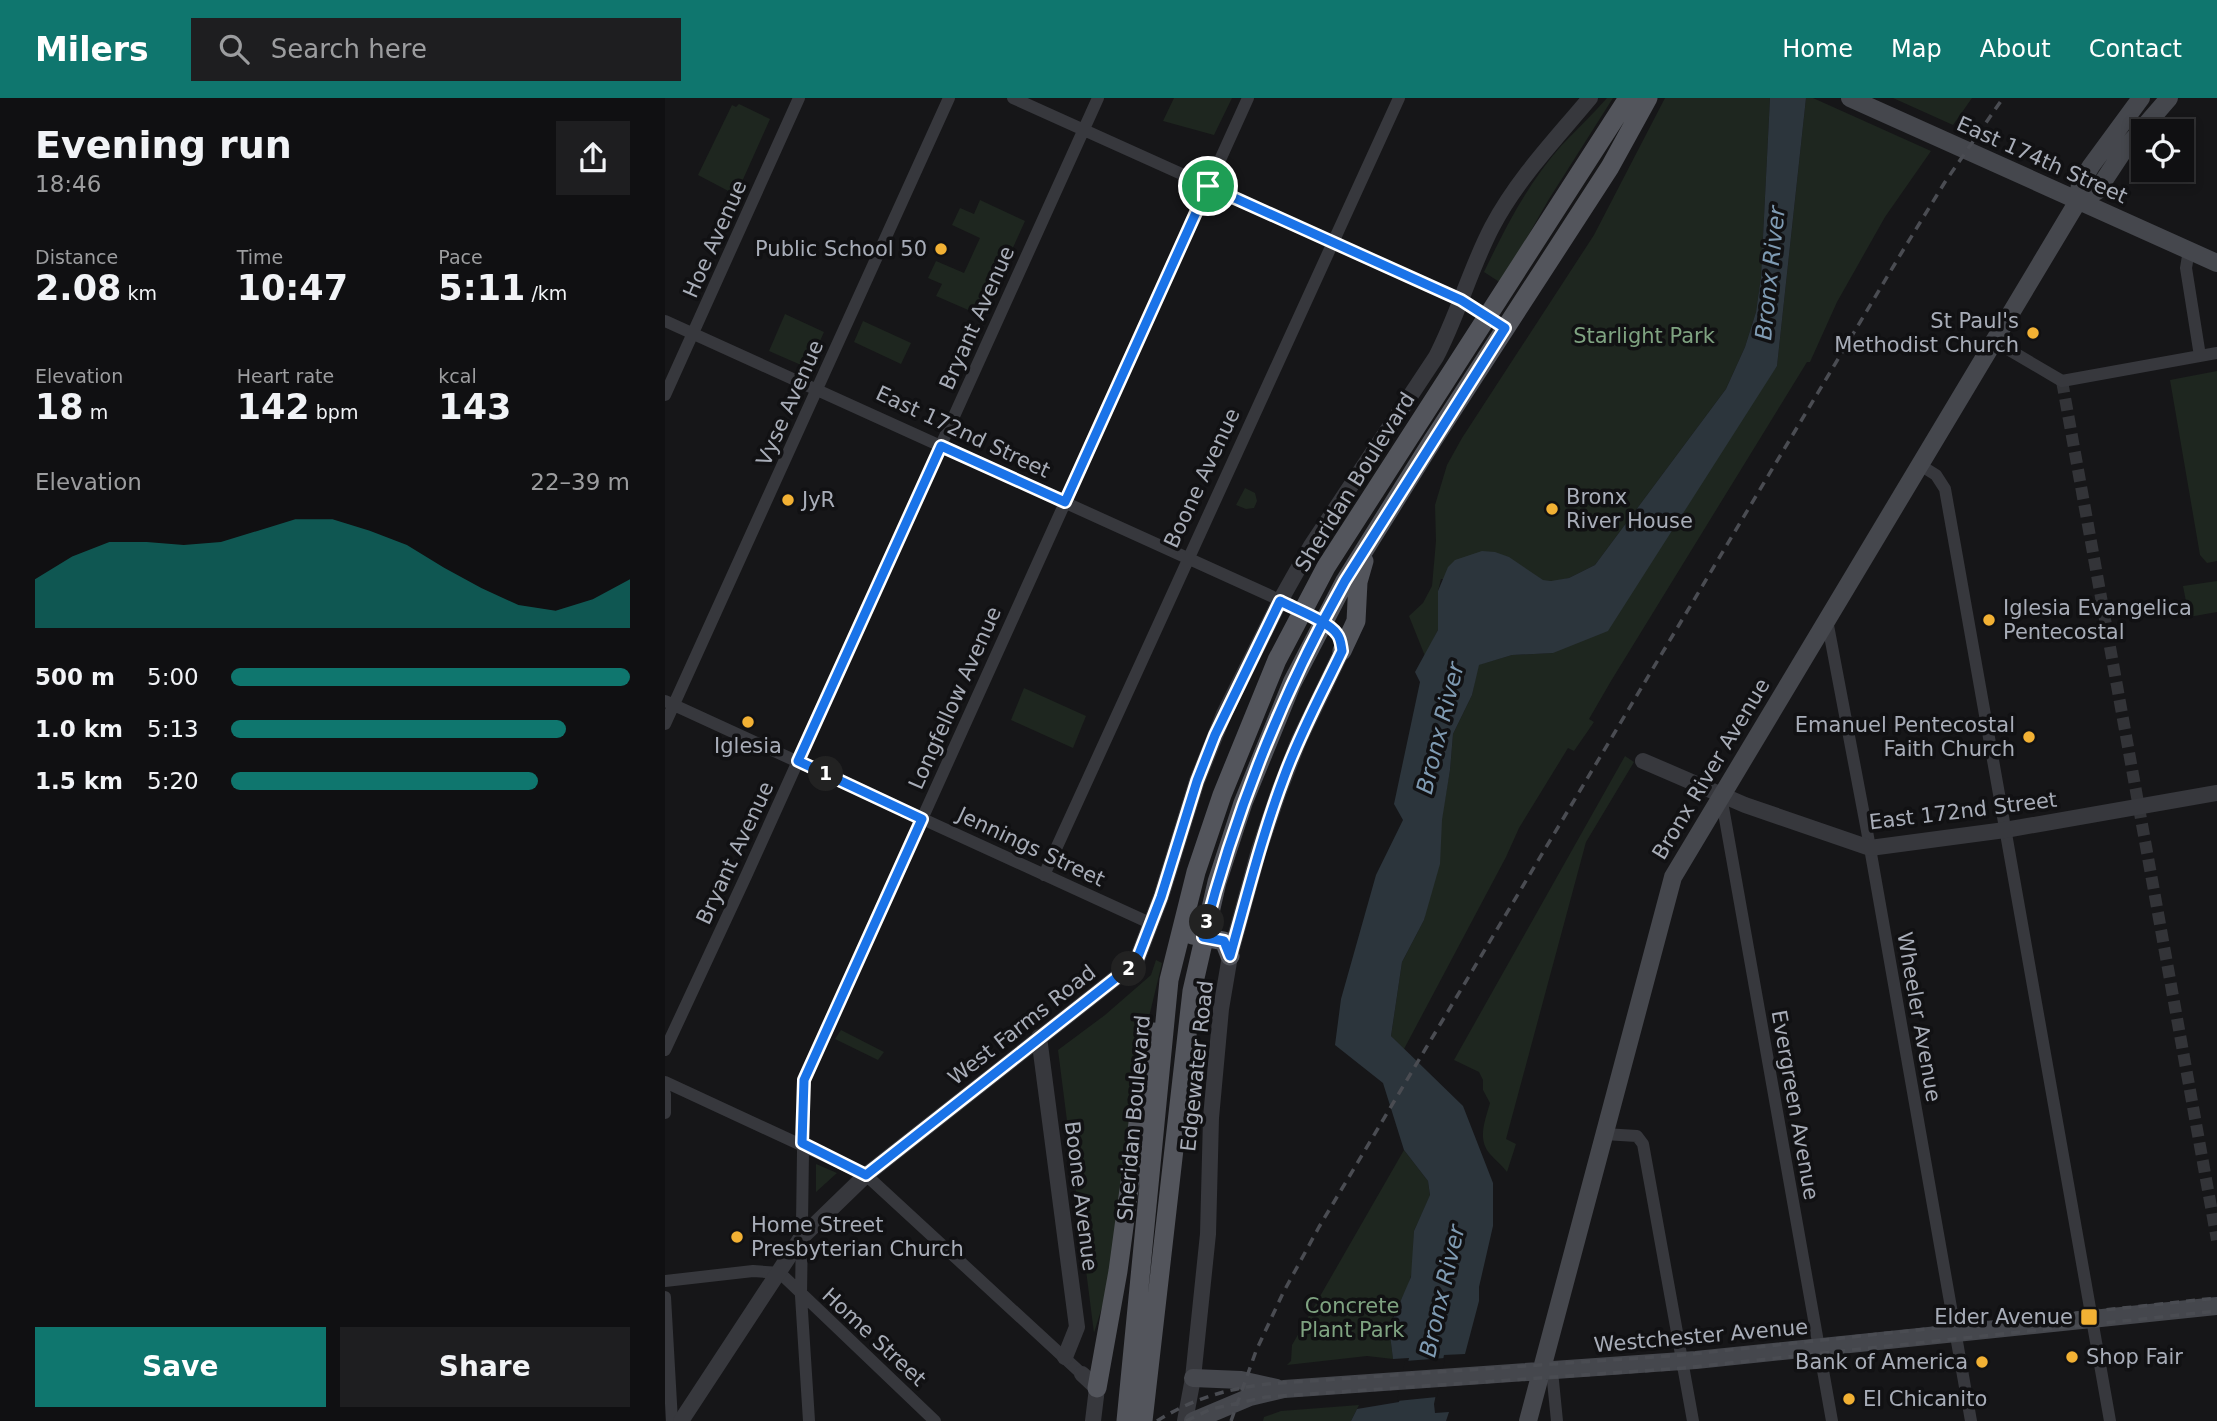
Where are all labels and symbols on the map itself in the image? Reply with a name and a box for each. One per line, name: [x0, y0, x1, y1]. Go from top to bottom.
street label: East 174th Street: [1953, 112, 2131, 208]
pin: [1178, 156, 1238, 216]
street label: Hoe Avenue: [678, 176, 752, 302]
water label: Bronx River: [1750, 203, 1790, 341]
place label: Public School 50: [755, 237, 927, 261]
marker: Public School 50: [933, 241, 949, 257]
street label: Bryant Avenue: [935, 243, 1019, 393]
place label: St Paul's Methodist Church: [1834, 309, 2019, 357]
park label: Starlight Park: [1573, 324, 1716, 348]
marker: St Paul's Methodist Church: [2025, 325, 2041, 341]
street label: Vyse Avenue: [752, 337, 828, 469]
street label: East 172nd Street: [872, 381, 1054, 483]
street label: Sheridan Boulevard: [1290, 388, 1420, 576]
street label: Boone Avenue: [1159, 404, 1245, 552]
place label: Bronx River House: [1566, 485, 1693, 533]
place label: JyR: [800, 488, 835, 512]
marker: JyR: [780, 492, 796, 508]
marker: Bronx River House: [1544, 501, 1560, 517]
place label: Iglesia Evangelica Pentecostal: [2003, 596, 2192, 644]
street label: Longfellow Avenue: [904, 603, 1006, 793]
marker: Iglesia Evangelica Pentecostal: [1981, 612, 1997, 628]
water label: Bronx River: [1411, 658, 1469, 796]
street label: Bronx River Avenue: [1647, 674, 1775, 864]
place label: Emanuel Pentecostal Faith Church: [1795, 713, 2015, 761]
marker: Iglesia: [740, 714, 756, 730]
marker: Emanuel Pentecostal Faith Church: [2021, 729, 2037, 745]
place label: Iglesia: [714, 734, 782, 758]
pin: 1: [809, 756, 843, 792]
street label: Bryant Avenue: [691, 778, 779, 928]
street label: East 172nd Street: [1868, 788, 2058, 834]
street label: Jennings Street: [952, 802, 1108, 892]
pin: 3: [1189, 904, 1225, 940]
street label: Wheeler Avenue: [1892, 930, 1946, 1104]
pin: 2: [1112, 952, 1147, 986]
street label: West Farms Road: [944, 960, 1100, 1090]
street label: Edgewater Road: [1176, 979, 1218, 1153]
street label: Evergreen Avenue: [1766, 1008, 1824, 1202]
street label: Sheridan Boulevard: [1113, 1014, 1155, 1222]
street label: Boone Avenue: [1060, 1120, 1102, 1272]
place label: Home Street Presbyterian Church: [751, 1213, 964, 1261]
water label: Bronx River: [1414, 1221, 1470, 1359]
marker: Home Street Presbyterian Church: [729, 1229, 745, 1245]
street label: Home Street: [817, 1283, 931, 1391]
park label: Concrete Plant Park: [1300, 1294, 1405, 1342]
place label: Elder Avenue: [1934, 1305, 2073, 1329]
marker: Elder Avenue: [2079, 1307, 2099, 1327]
street label: Westchester Avenue: [1593, 1315, 1809, 1357]
place label: Shop Fair: [2086, 1345, 2183, 1369]
marker: Shop Fair: [2064, 1349, 2080, 1365]
place label: Bank of America: [1795, 1350, 1968, 1374]
marker: Bank of America: [1974, 1354, 1990, 1370]
place label: El Chicanito: [1863, 1387, 1987, 1411]
marker: El Chicanito: [1841, 1391, 1857, 1407]

